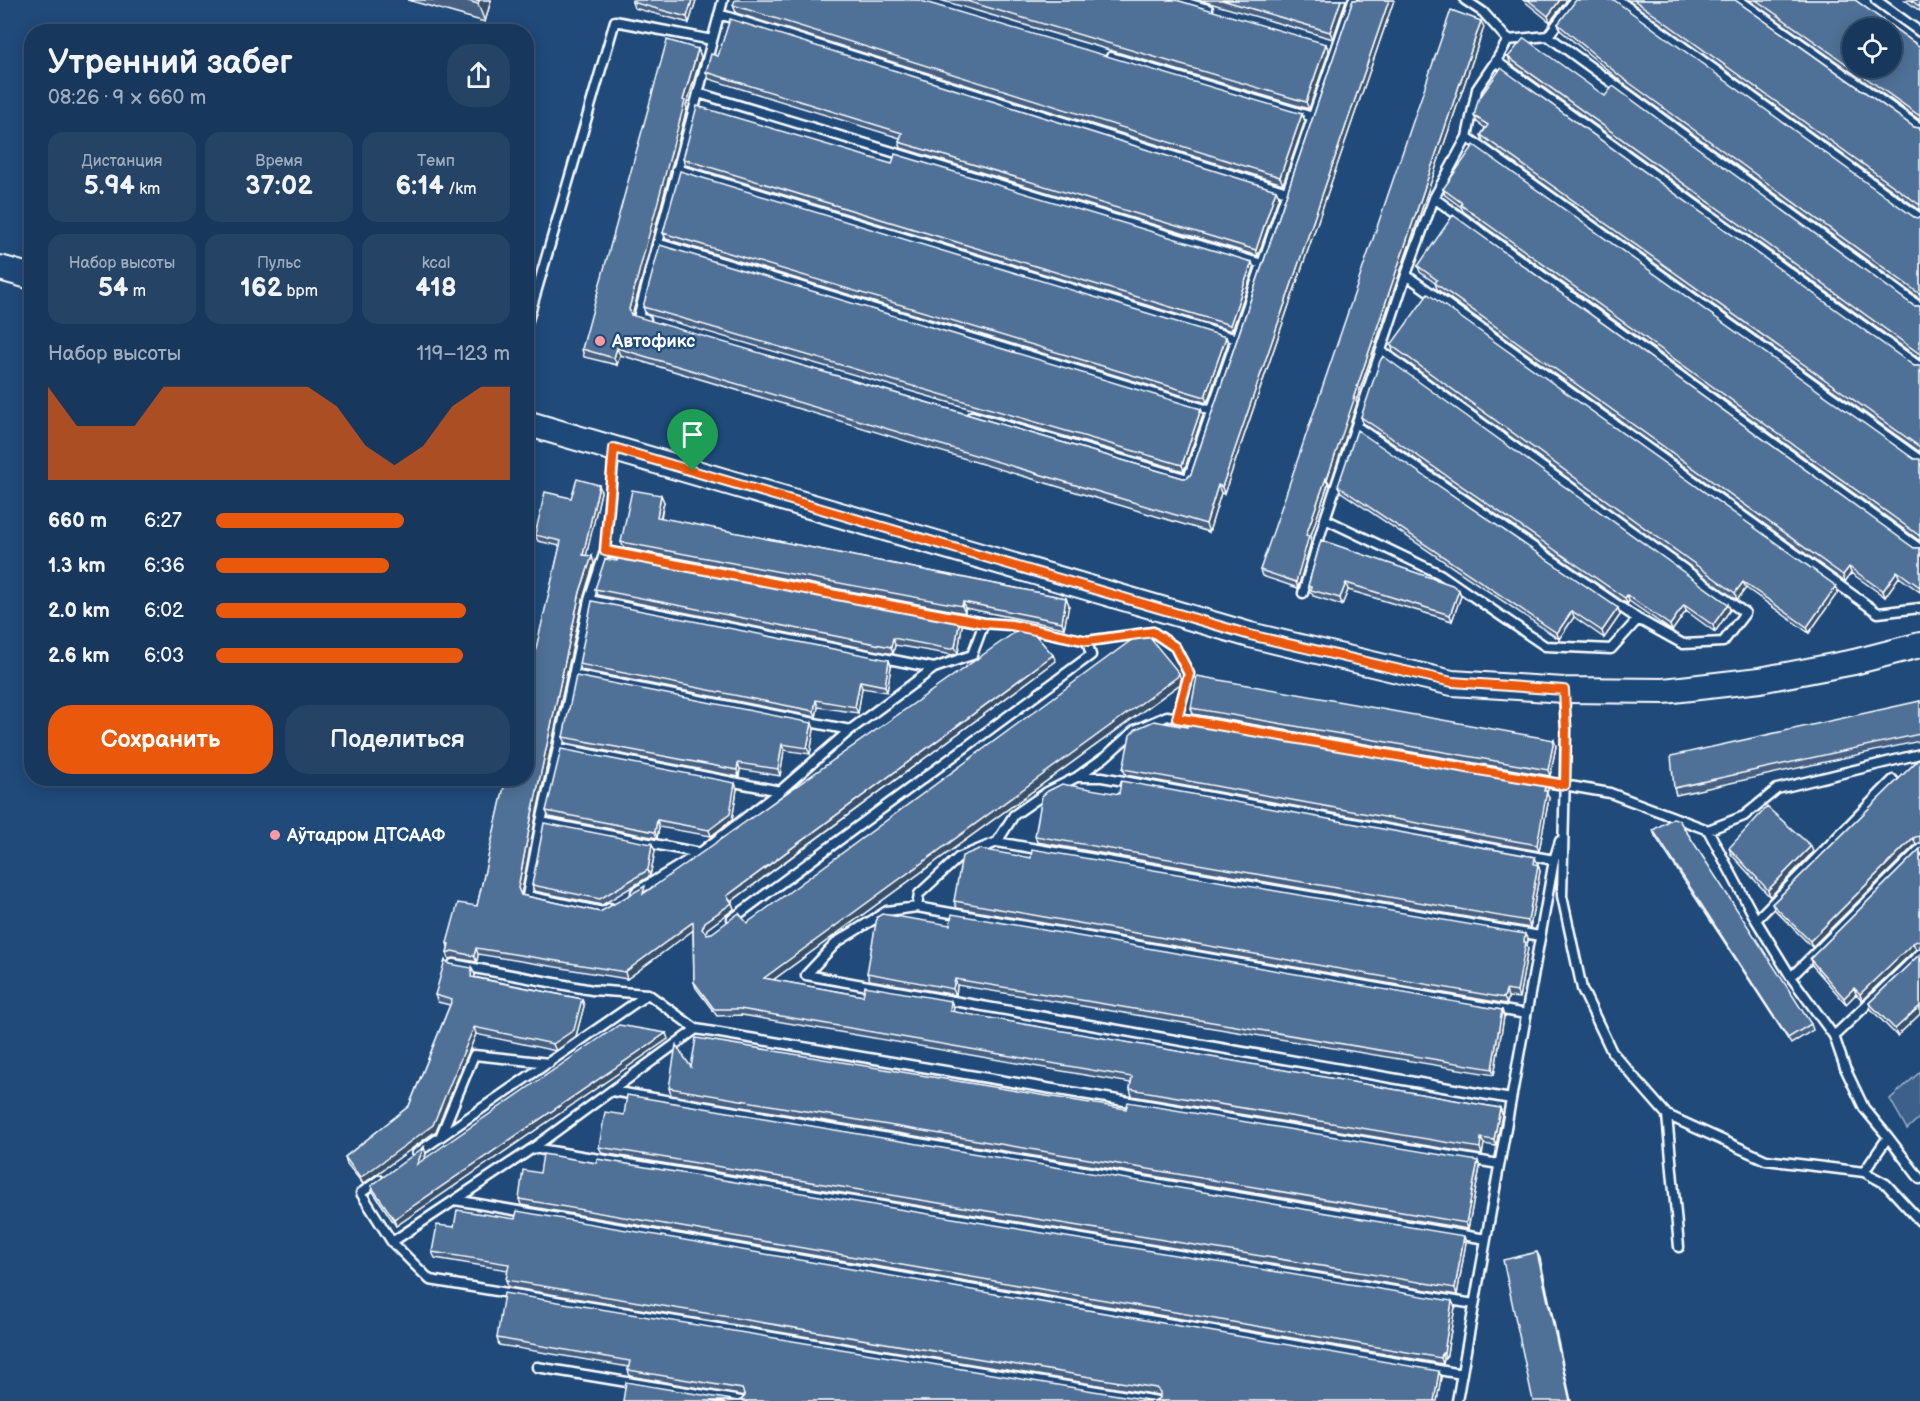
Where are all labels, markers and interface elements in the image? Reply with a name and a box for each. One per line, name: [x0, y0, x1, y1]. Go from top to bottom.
map controls: [1842, 18, 1902, 78]
button: locate: [1842, 18, 1902, 78]
text: Утренний забег: [48, 43, 293, 83]
button: share: [447, 44, 510, 107]
text: 08:26 · 9 × 660 m: [48, 86, 206, 110]
text: Дистанция: [82, 152, 162, 171]
text: Время: [255, 152, 303, 171]
text: Темп: [417, 152, 455, 171]
text: 5.94: [84, 171, 135, 202]
text: 37:02: [245, 171, 313, 202]
text: 6:14: [396, 171, 444, 202]
text: km: [135, 180, 160, 199]
text: /km: [444, 180, 476, 199]
text: Набор высоты: [69, 254, 175, 273]
text: Пульс: [257, 254, 301, 273]
text: kcal: [422, 254, 450, 273]
text: 54: [98, 273, 128, 304]
text: 162: [240, 273, 282, 304]
text: 418: [415, 273, 457, 304]
text: m: [128, 282, 146, 301]
text: bpm: [282, 282, 318, 301]
place label: Автофикс: [611, 331, 695, 352]
marker: Автофикс: [593, 334, 607, 348]
text: Набор высоты: [48, 342, 181, 366]
text: 119–123 m: [416, 342, 510, 366]
pin: [667, 409, 718, 471]
icon: arrive: [676, 418, 709, 451]
text: 660 m: [48, 509, 107, 533]
text: 6:27: [144, 509, 182, 533]
text: 1.3 km: [48, 554, 105, 578]
text: 6:36: [144, 554, 185, 578]
text: 2.0 km: [48, 599, 110, 623]
text: 6:02: [144, 599, 184, 623]
text: 2.6 km: [48, 644, 109, 668]
text: 6:03: [144, 644, 184, 668]
button: Сохранить: [48, 705, 273, 774]
button: Поделиться: [285, 705, 510, 774]
place label: Аўтадром ДТСААФ: [286, 825, 445, 846]
marker: Аўтадром ДТСААФ: [268, 828, 282, 842]

